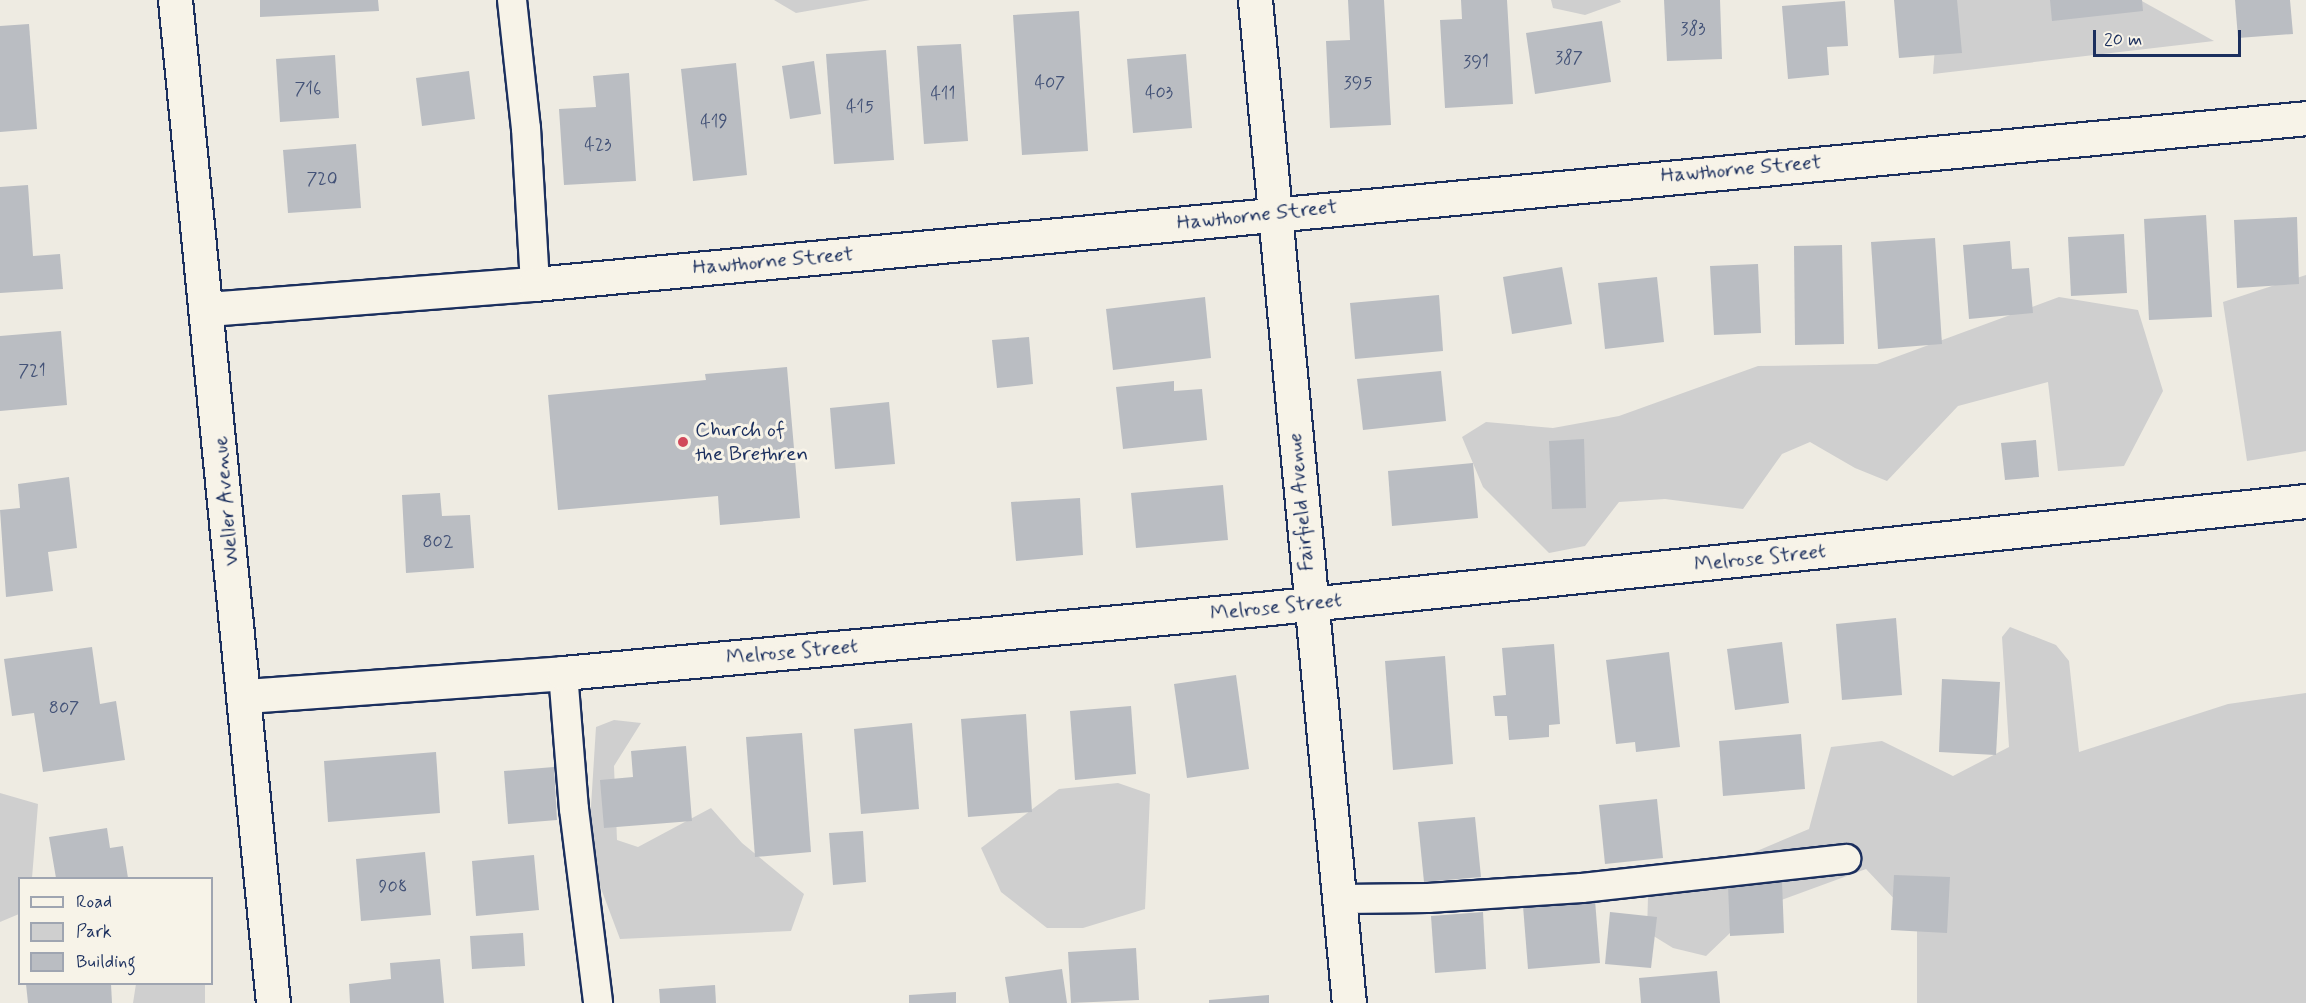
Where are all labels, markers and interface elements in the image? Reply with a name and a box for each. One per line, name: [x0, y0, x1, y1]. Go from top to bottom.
house number: 383: [1680, 18, 1706, 40]
scale bar: [2096, 18, 2244, 56]
text: 20 m: [2104, 28, 2142, 52]
house number: 387: [1555, 47, 1583, 69]
house number: 391: [1463, 51, 1489, 73]
house number: 407: [1035, 72, 1065, 94]
house number: 395: [1344, 72, 1372, 94]
house number: 716: [294, 78, 322, 100]
house number: 403: [1145, 82, 1173, 104]
house number: 411: [930, 83, 956, 105]
house number: 415: [846, 96, 874, 118]
house number: 419: [700, 111, 728, 133]
house number: 423: [584, 134, 612, 156]
street label: Hawthorne Street: [1660, 149, 1822, 189]
house number: 720: [306, 168, 338, 190]
street label: Hawthorne Street: [1176, 194, 1338, 236]
street label: Hawthorne Street: [692, 241, 854, 281]
house number: 721: [18, 360, 46, 382]
place label: Church of the Brethren: [695, 417, 808, 467]
street label: Fairfield Avenue: [1282, 430, 1320, 574]
marker: Church of the Brethren: [676, 435, 690, 449]
street label: Weller Avenue: [208, 436, 244, 566]
house number: 802: [422, 531, 454, 553]
street label: Melrose Street: [1691, 538, 1829, 578]
street label: Melrose Street: [1207, 587, 1345, 627]
street label: Melrose Street: [723, 634, 861, 670]
house number: 807: [49, 697, 79, 719]
house number: 908: [379, 876, 407, 898]
legend: [18, 877, 213, 985]
text: Road: [76, 890, 112, 914]
text: Park: [76, 920, 112, 944]
text: Building: [76, 950, 136, 974]

